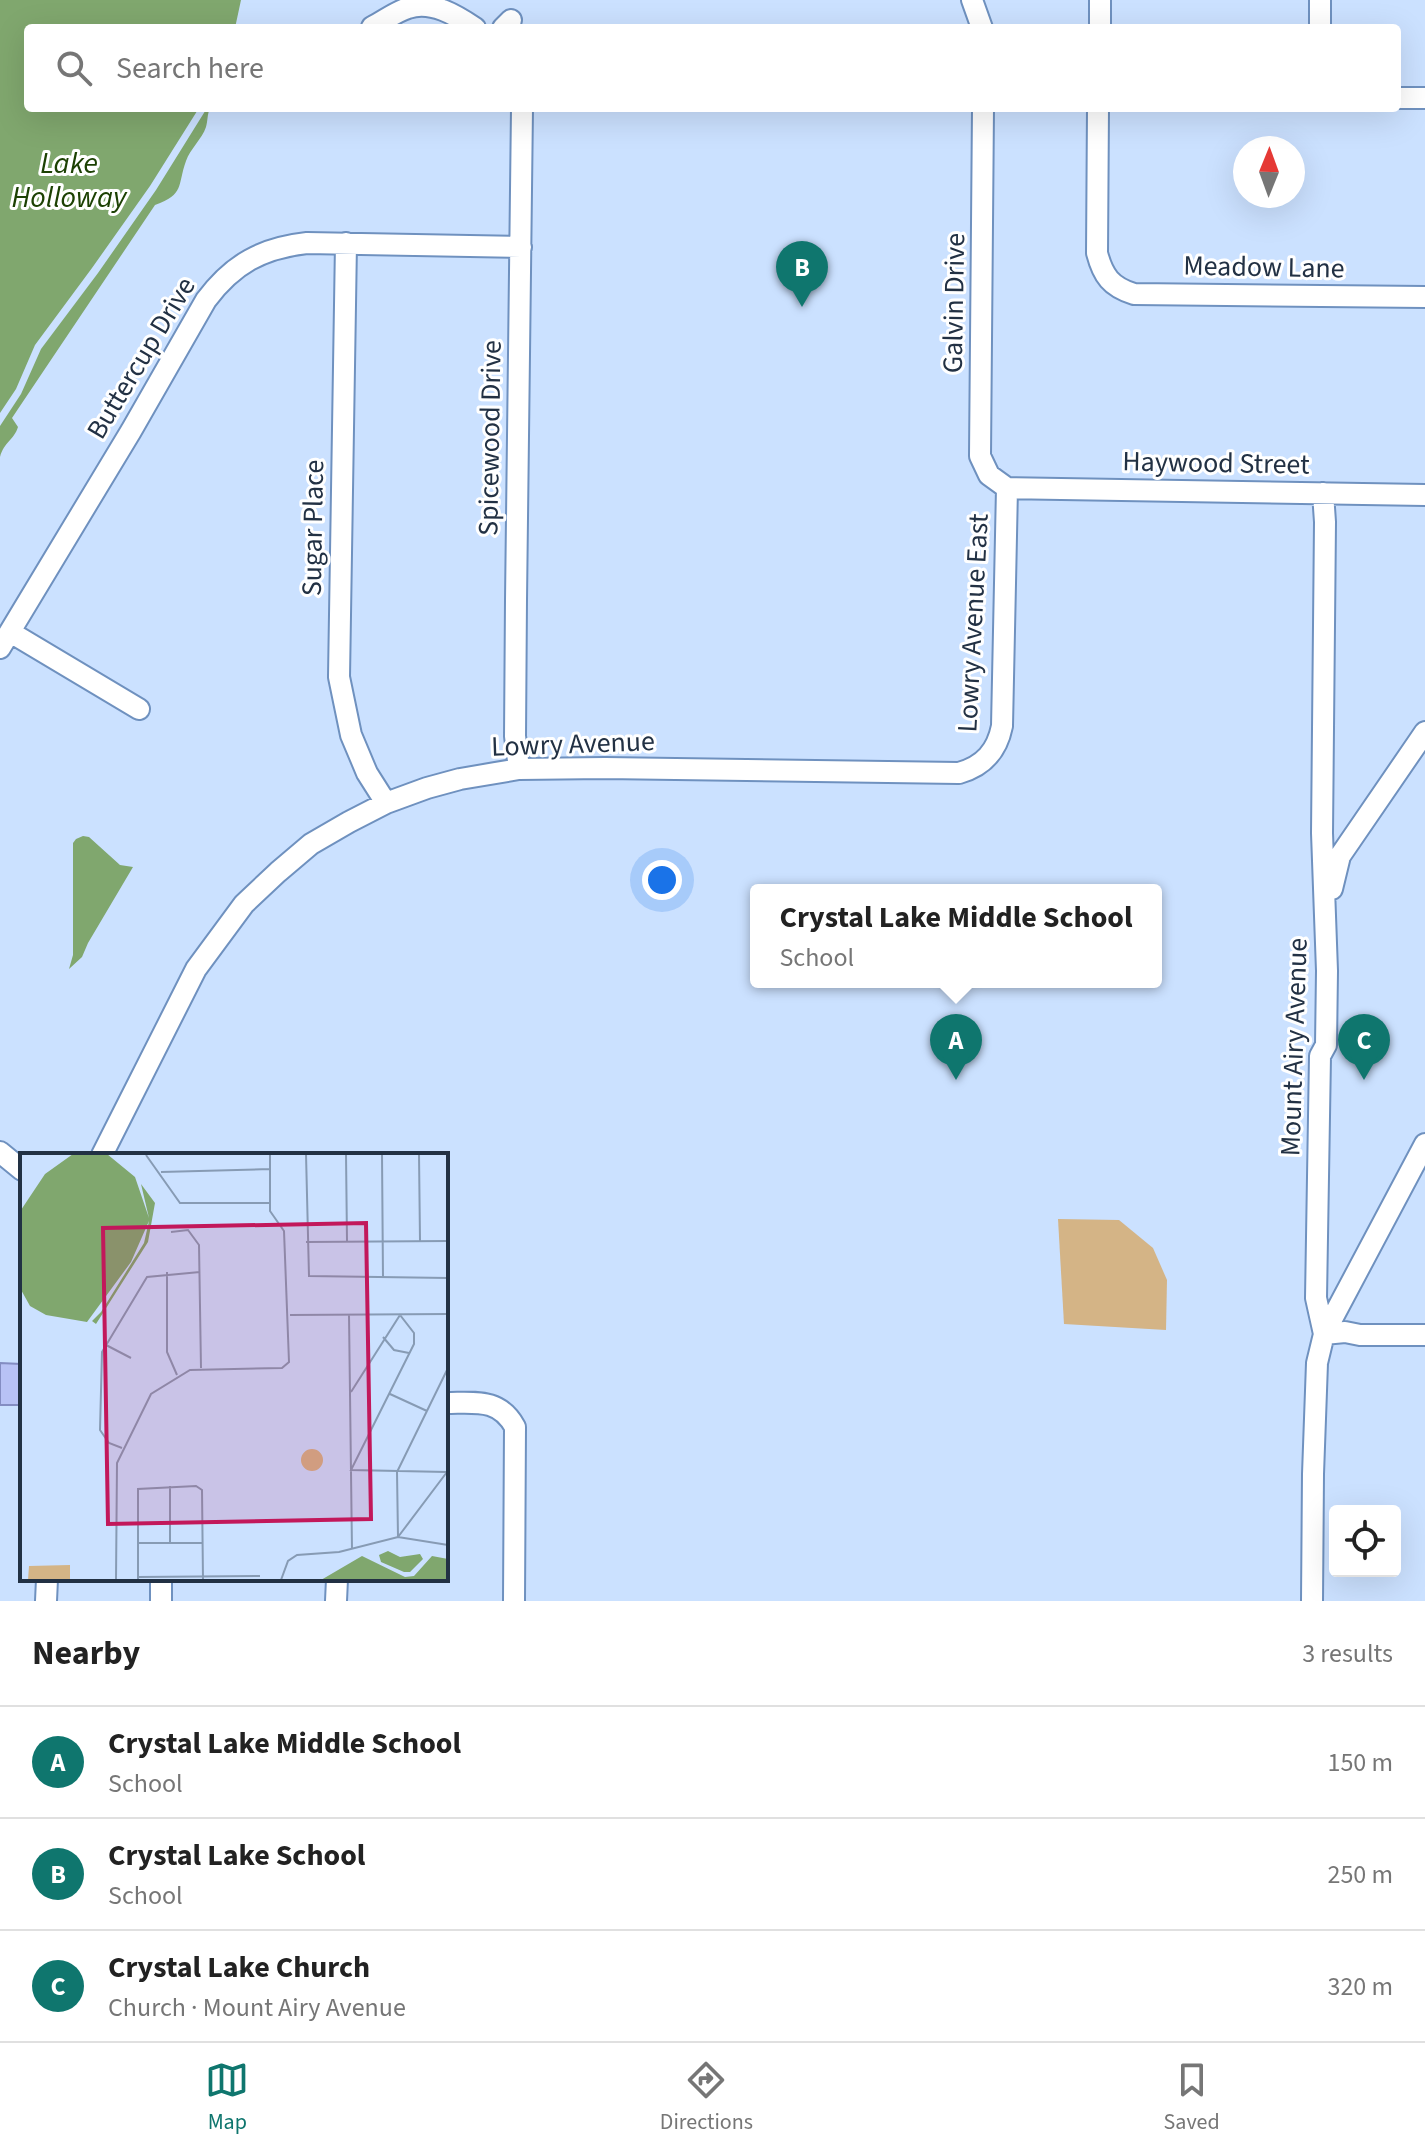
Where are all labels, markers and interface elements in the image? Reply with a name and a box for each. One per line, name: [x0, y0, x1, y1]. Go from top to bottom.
search box: [24, 24, 1401, 112]
icon: search: [52, 46, 96, 90]
text: Search here: [116, 47, 264, 90]
north arrow: [1233, 136, 1305, 208]
water label: Lake Holloway: [12, 142, 128, 219]
street label: Galvin Drive: [933, 233, 975, 373]
pin: B: [776, 241, 828, 307]
street label: Meadow Lane: [1183, 246, 1345, 288]
street label: Buttercup Drive: [77, 269, 205, 447]
street label: Spicewood Drive: [468, 340, 512, 536]
street label: Haywood Street: [1122, 441, 1310, 485]
street label: Sugar Place: [292, 459, 334, 597]
street label: Lowry Avenue East: [947, 512, 999, 733]
street label: Lowry Avenue: [490, 721, 656, 767]
your location: [642, 860, 682, 900]
popup: [750, 884, 1162, 988]
text: Crystal Lake Middle School: [779, 896, 1133, 939]
street label: Mount Airy Avenue: [1270, 937, 1318, 1157]
text: School: [779, 939, 854, 976]
pin: A: [930, 1014, 982, 1080]
pin: C: [1338, 1014, 1390, 1080]
inset map: [20, 1153, 448, 1581]
map controls: [1329, 1505, 1401, 1577]
button: locate: [1329, 1505, 1401, 1577]
text: Nearby: [32, 1629, 140, 1678]
text: 3 results: [1302, 1635, 1393, 1672]
text: Crystal Lake Middle School: [108, 1722, 461, 1765]
text: A: [51, 1744, 65, 1781]
text: 150 m: [1327, 1744, 1393, 1781]
text: School: [108, 1765, 183, 1802]
text: Crystal Lake School: [108, 1834, 365, 1877]
text: B: [50, 1856, 66, 1893]
text: 250 m: [1327, 1856, 1393, 1893]
text: School: [108, 1877, 183, 1914]
text: Crystal Lake Church: [108, 1946, 370, 1989]
text: C: [50, 1968, 66, 2005]
text: 320 m: [1327, 1968, 1393, 2005]
text: Church · Mount Airy Avenue: [108, 1989, 406, 2026]
tab: Map: [205, 2058, 249, 2138]
tab: Directions: [660, 2058, 753, 2138]
tab: Saved: [1164, 2058, 1220, 2138]

